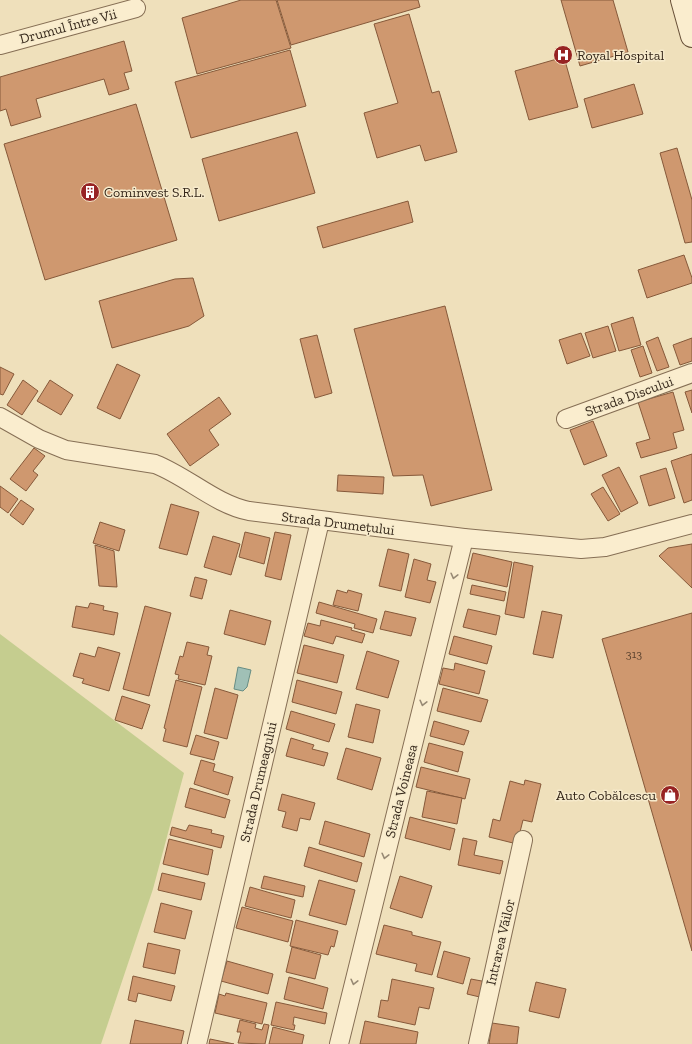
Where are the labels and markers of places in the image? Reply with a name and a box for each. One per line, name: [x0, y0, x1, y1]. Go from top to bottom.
hospital icon: Royal Hospital: [552, 44, 574, 66]
place label: Royal Hospital: [577, 47, 664, 64]
building icon: Cominvest S.R.L.: [79, 181, 101, 203]
place label: Cominvest S.R.L.: [104, 184, 204, 201]
shop icon: Auto Cobălcescu: [659, 784, 681, 806]
place label: Auto Cobălcescu: [556, 787, 656, 804]

